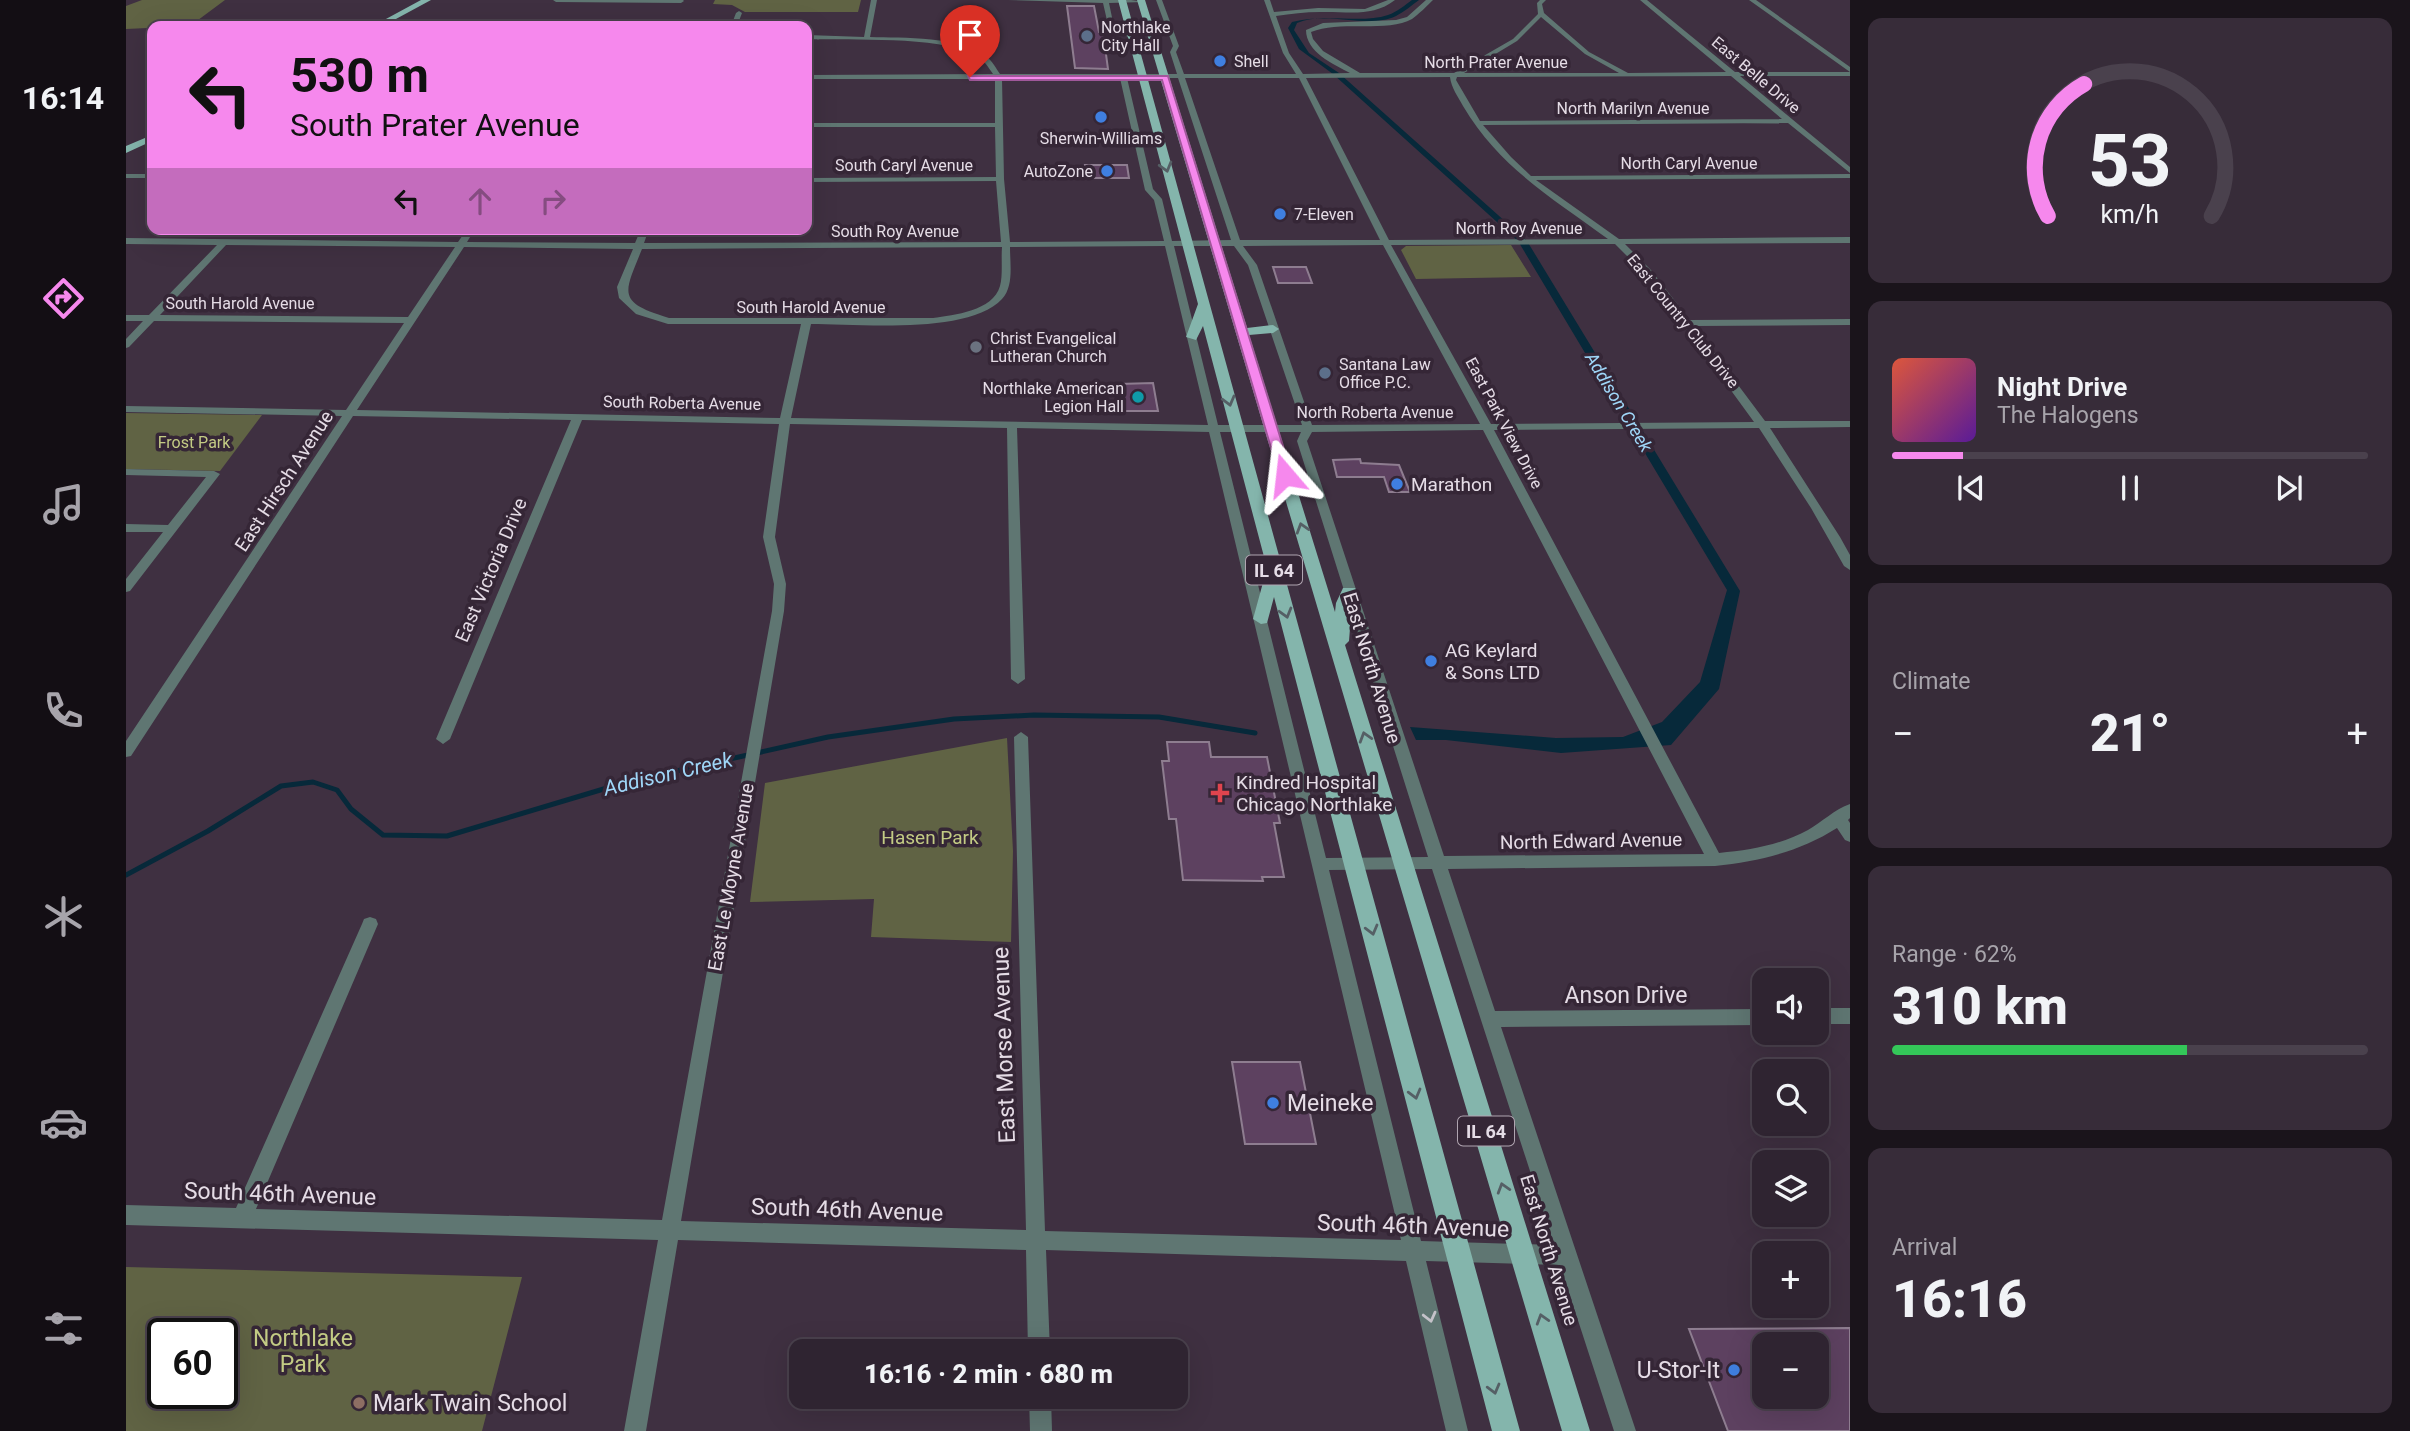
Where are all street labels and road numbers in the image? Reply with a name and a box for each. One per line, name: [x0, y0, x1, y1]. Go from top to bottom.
street label: East Belle Drive: [1708, 32, 1804, 118]
street label: North Prater Avenue: [1424, 53, 1568, 72]
street label: North Marilyn Avenue: [1557, 99, 1709, 118]
street label: North Caryl Avenue: [1621, 154, 1757, 173]
street label: South Caryl Avenue: [835, 156, 973, 175]
street label: North Roy Avenue: [1455, 219, 1583, 238]
street label: South Roy Avenue: [831, 222, 959, 241]
street label: East Country Club Drive: [1623, 250, 1743, 392]
street label: South Harold Avenue: [165, 294, 315, 313]
street label: South Harold Avenue: [736, 298, 886, 317]
street label: East Park View Drive: [1461, 354, 1547, 492]
street label: South Roberta Avenue: [603, 392, 761, 414]
street label: North Roberta Avenue: [1297, 403, 1453, 422]
street label: East Hirsch Avenue: [230, 406, 338, 556]
street label: East Victoria Drive: [450, 495, 532, 645]
road number: IL 64: [1246, 556, 1302, 584]
street label: East North Avenue: [1338, 590, 1406, 746]
street label: East Le Moyne Avenue: [703, 781, 759, 973]
street label: North Edward Avenue: [1500, 828, 1682, 854]
street label: East Morse Avenue: [987, 946, 1021, 1144]
street label: Anson Drive: [1565, 982, 1687, 1009]
road number: IL 64: [1458, 1116, 1514, 1146]
street label: East North Avenue: [1515, 1172, 1583, 1328]
street label: South 46th Avenue: [183, 1177, 377, 1211]
street label: South 46th Avenue: [750, 1193, 944, 1227]
street label: South 46th Avenue: [1316, 1209, 1510, 1243]

